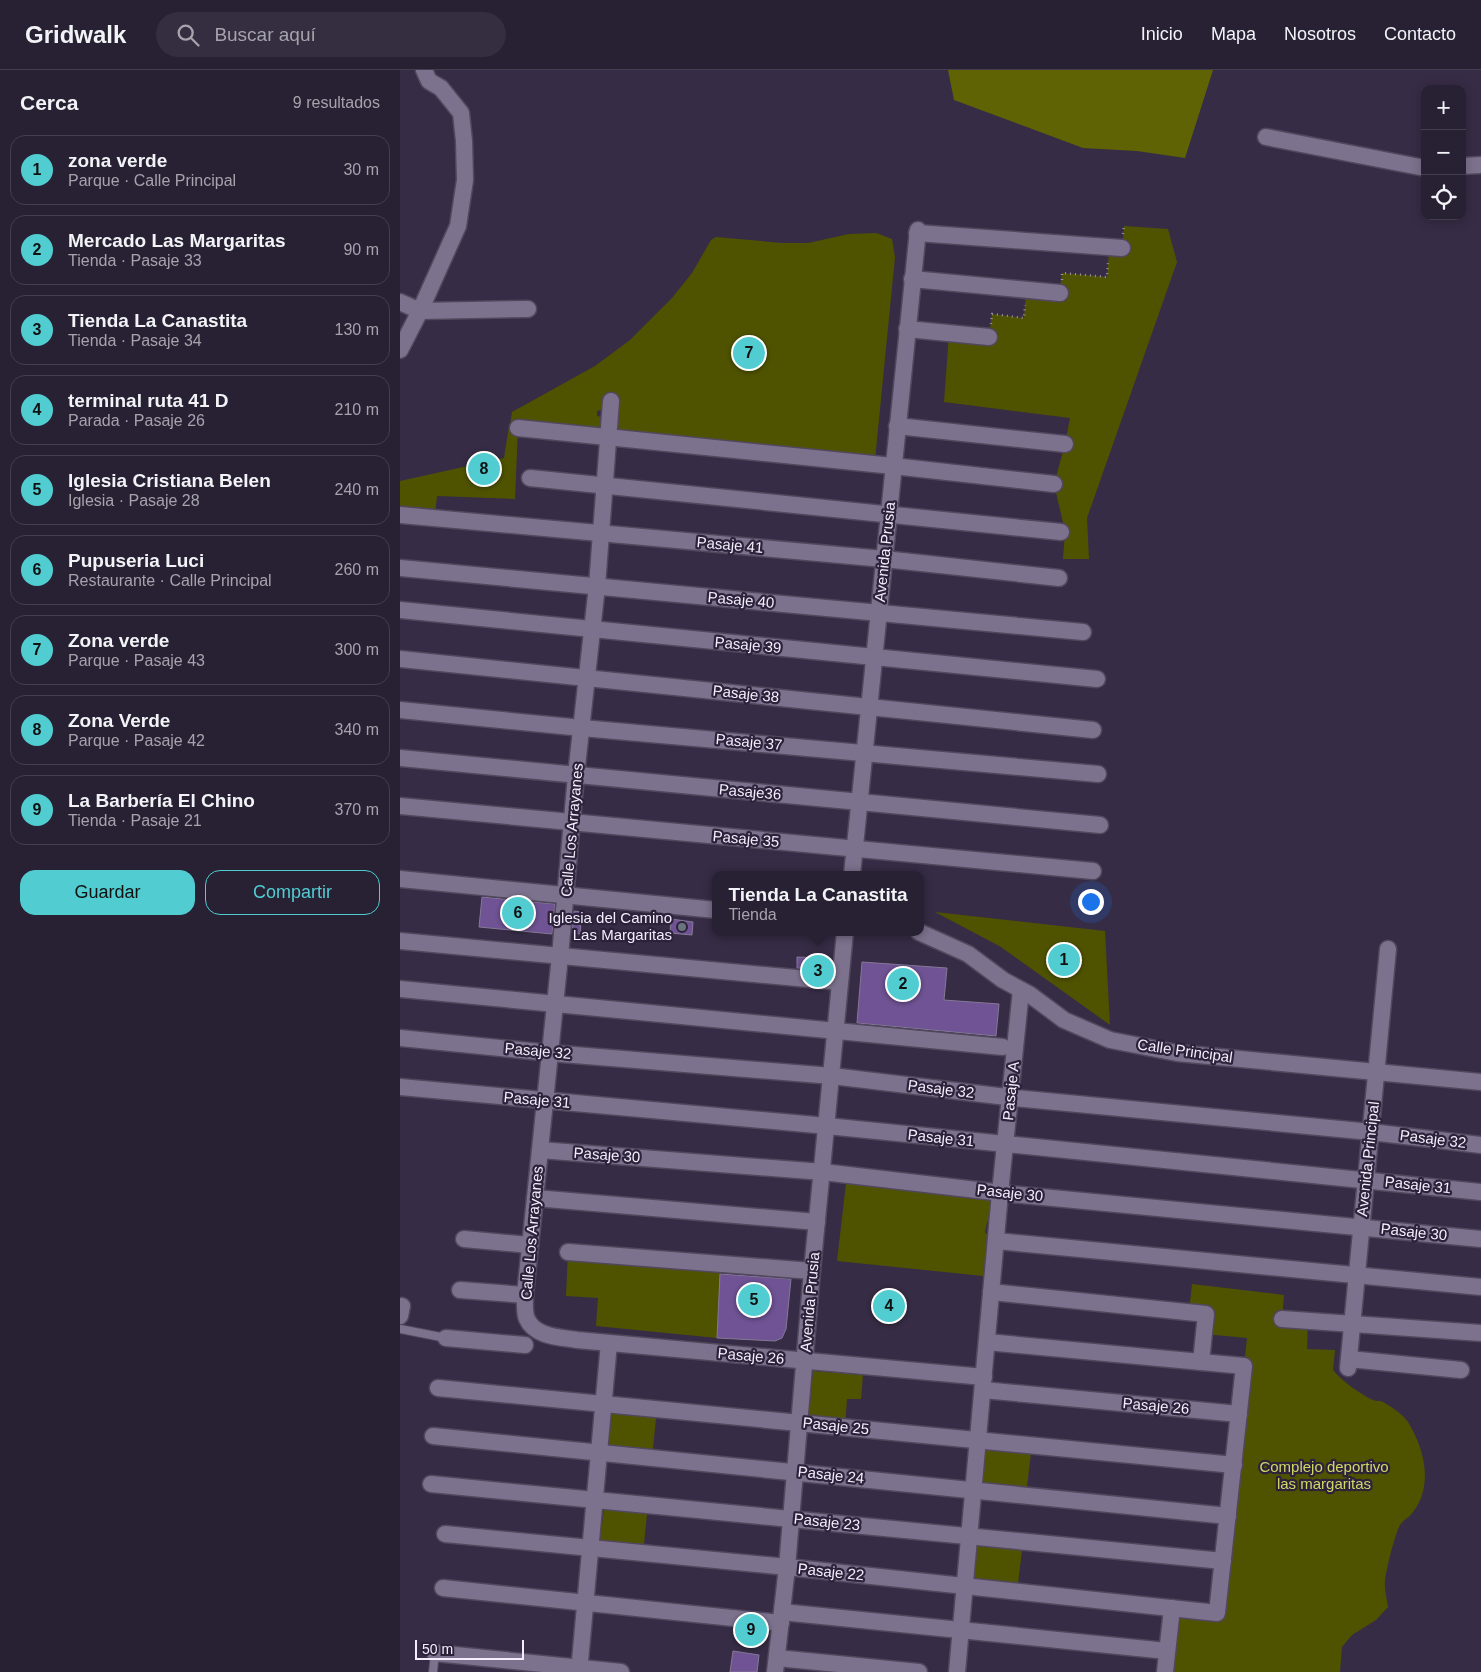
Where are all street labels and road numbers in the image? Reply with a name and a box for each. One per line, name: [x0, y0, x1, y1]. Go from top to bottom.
street label: Avenida Prusia: [871, 500, 898, 603]
street label: Pasaje 41: [696, 533, 764, 556]
street label: Pasaje 40: [707, 588, 775, 611]
street label: Pasaje 39: [714, 633, 782, 656]
street label: Pasaje 38: [712, 682, 780, 705]
street label: Pasaje 37: [715, 730, 783, 753]
street label: Calle Los Arrayanes: [557, 762, 586, 898]
street label: Pasaje36: [718, 780, 782, 803]
street label: Pasaje 35: [712, 827, 780, 850]
street label: Calle Principal: [1136, 1035, 1234, 1066]
street label: Pasaje 32: [504, 1039, 572, 1062]
street label: Pasaje A: [999, 1061, 1022, 1121]
street label: Pasaje 32: [907, 1076, 975, 1101]
street label: Pasaje 31: [503, 1088, 571, 1111]
street label: Avenida Principal: [1353, 1101, 1382, 1217]
street label: Pasaje 31: [907, 1126, 975, 1149]
street label: Pasaje 32: [1399, 1126, 1467, 1151]
street label: Pasaje 30: [573, 1144, 641, 1165]
street label: Calle Los Arrayanes: [517, 1165, 546, 1301]
street label: Pasaje 31: [1384, 1173, 1452, 1196]
street label: Pasaje 30: [976, 1181, 1044, 1204]
street label: Pasaje 30: [1380, 1220, 1448, 1243]
street label: Avenida Prusia: [797, 1250, 822, 1353]
street label: Pasaje 26: [717, 1344, 785, 1367]
street label: Pasaje 26: [1122, 1394, 1190, 1417]
street label: Pasaje 25: [802, 1414, 870, 1437]
street label: Pasaje 24: [797, 1463, 865, 1486]
street label: Pasaje 23: [793, 1510, 861, 1533]
street label: Pasaje 22: [797, 1560, 865, 1583]

